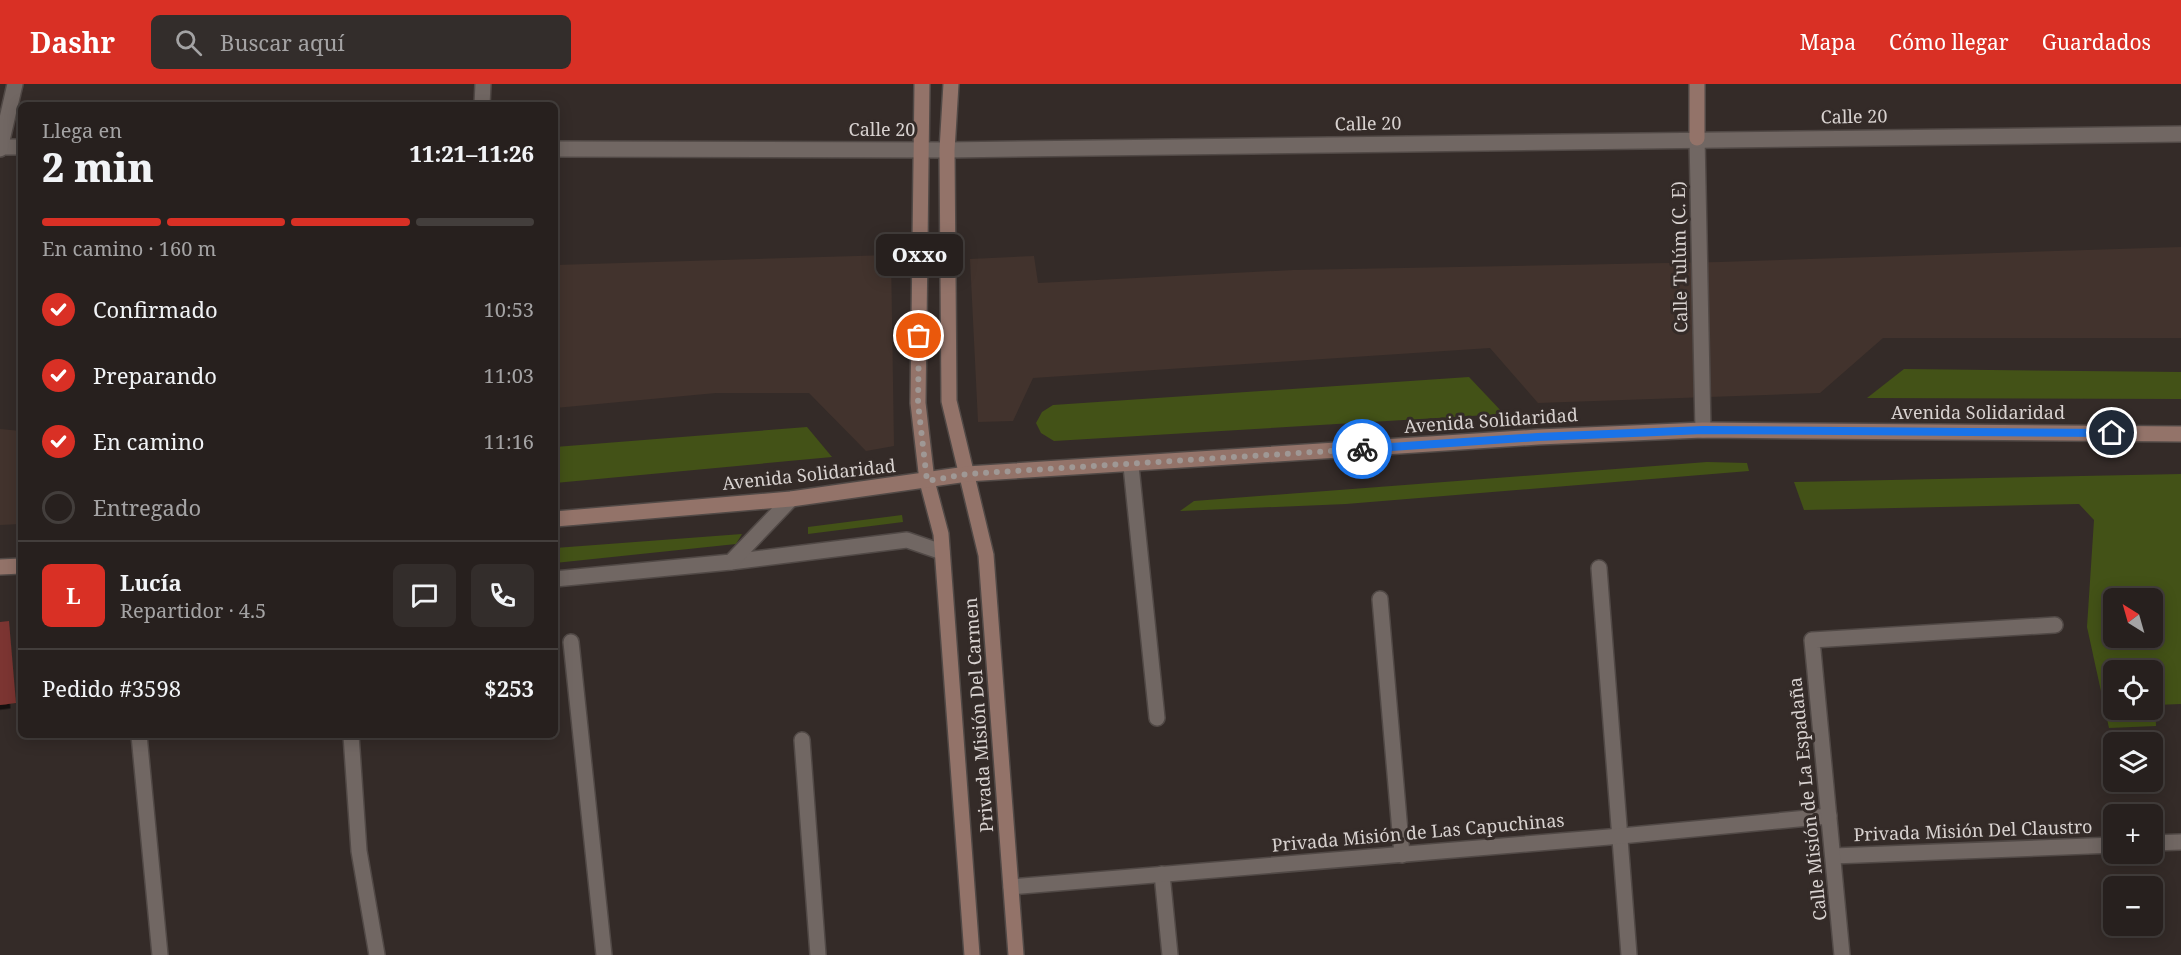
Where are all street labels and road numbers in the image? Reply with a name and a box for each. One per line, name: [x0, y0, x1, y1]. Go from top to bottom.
street label: Calle 20: [1820, 103, 1888, 129]
street label: Calle 20: [1334, 110, 1402, 136]
street label: Calle 20: [849, 117, 915, 141]
street label: Calle Tulúm (C. E): [1666, 181, 1692, 333]
street label: Avenida Solidaridad: [1891, 400, 2065, 424]
street label: Avenida Solidaridad: [1403, 402, 1579, 438]
street label: Avenida Solidaridad: [721, 453, 897, 495]
street label: Privada Misión Del Carmen: [958, 596, 998, 833]
street label: Calle Misión de La Espadaña: [1782, 676, 1832, 922]
street label: Privada Misión de Las Capuchinas: [1271, 807, 1565, 857]
street label: Privada Misión Del Claustro: [1853, 814, 2093, 846]

